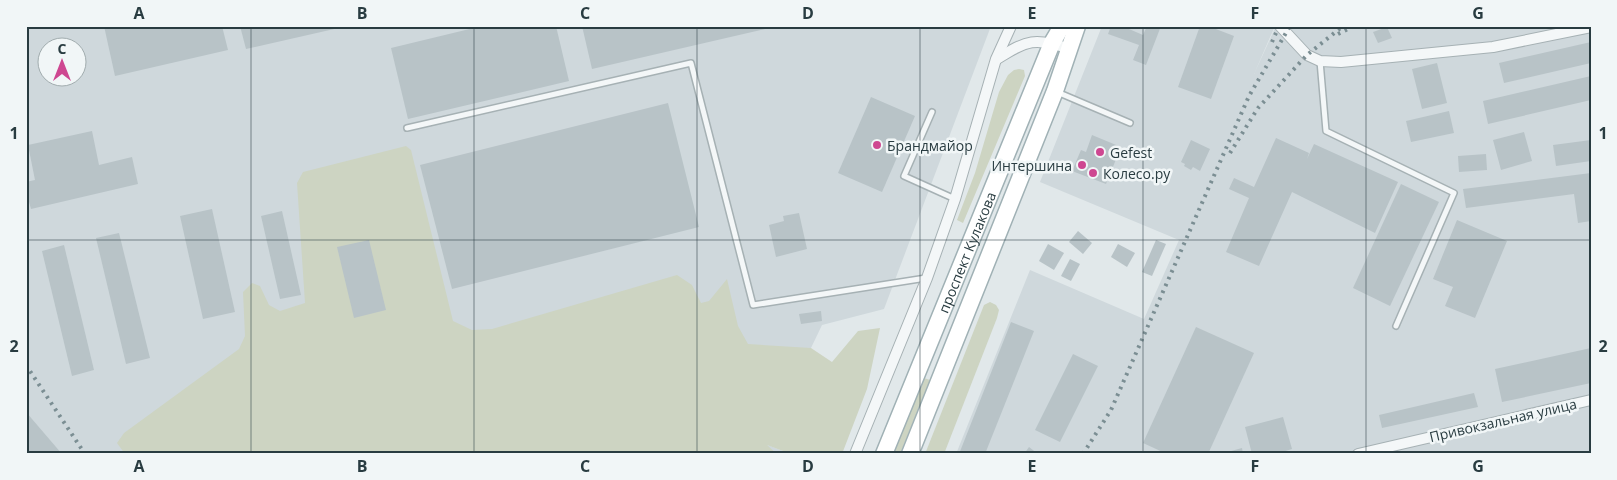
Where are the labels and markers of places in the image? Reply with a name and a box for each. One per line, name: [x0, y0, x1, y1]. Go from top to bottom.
place label: Брандмайор: [887, 136, 973, 155]
marker: Брандмайор: [871, 139, 883, 151]
place label: Gefest: [1110, 143, 1152, 162]
marker: Gefest: [1094, 146, 1106, 158]
place label: Интершина: [991, 156, 1072, 175]
marker: Интершина: [1076, 159, 1088, 171]
place label: Колесо.ру: [1103, 164, 1171, 183]
marker: Колесо.ру: [1087, 167, 1099, 179]

